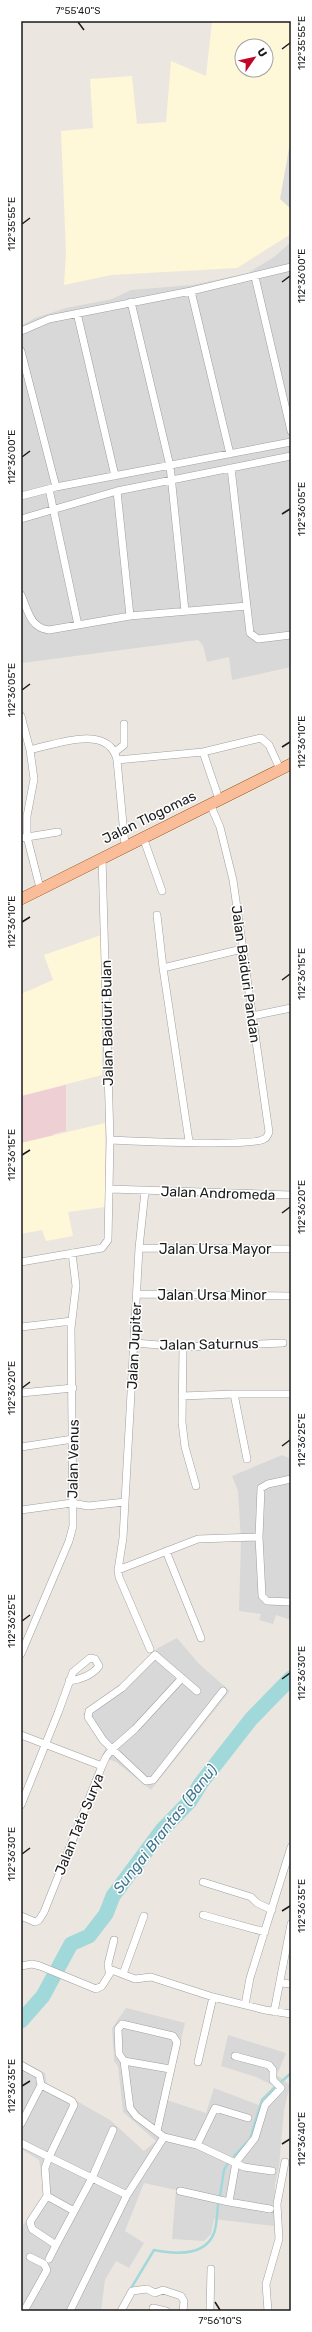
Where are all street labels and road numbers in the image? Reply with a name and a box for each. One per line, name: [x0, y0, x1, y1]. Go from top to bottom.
street label: Jalan Tlogomas: [100, 787, 199, 847]
street label: Jalan Baiduri Pandan: [227, 904, 264, 1044]
street label: Jalan Baiduri Bulan: [98, 960, 117, 1086]
street label: Jalan Andromeda: [160, 1183, 276, 1204]
street label: Jalan Ursa Mayor: [159, 1241, 272, 1258]
street label: Jalan Ursa Minor: [157, 1287, 267, 1304]
street label: Jalan Jupiter: [124, 1301, 145, 1390]
street label: Jalan Saturnus: [159, 1335, 259, 1354]
street label: Jalan Venus: [64, 1419, 83, 1499]
street label: Jalan Tata Surya: [51, 1771, 108, 1877]

